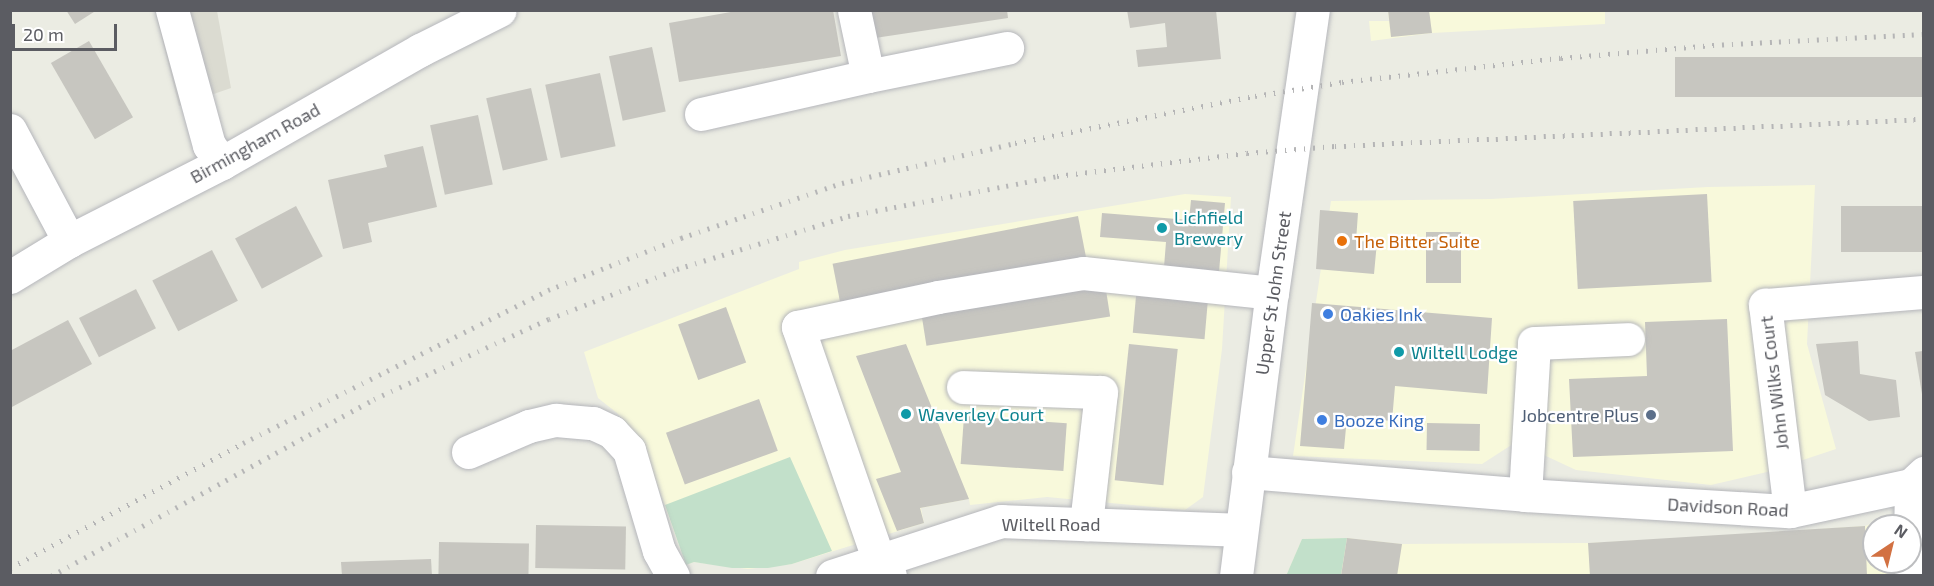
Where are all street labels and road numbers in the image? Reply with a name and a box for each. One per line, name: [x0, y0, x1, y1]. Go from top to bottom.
street label: Birmingham Road: [186, 98, 324, 188]
street label: Upper St John Street: [1251, 209, 1295, 377]
street label: John Wilks Court: [1755, 315, 1793, 451]
street label: Davidson Road: [1667, 493, 1789, 521]
street label: Wiltell Road: [1001, 513, 1101, 535]

